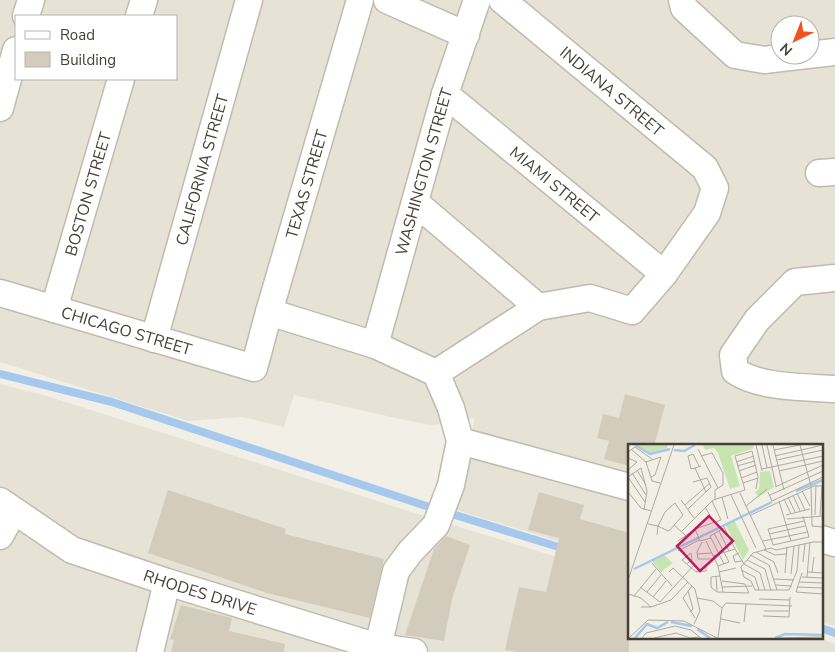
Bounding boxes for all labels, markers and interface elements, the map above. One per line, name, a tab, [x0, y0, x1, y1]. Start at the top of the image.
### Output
legend	[15, 15, 178, 80]
north arrow	[770, 15, 820, 65]
text: Road	[60, 25, 95, 45]
text: N	[776, 39, 797, 60]
street label: INDIANA STREET	[555, 42, 668, 142]
text: Building	[60, 50, 116, 70]
street label: WASHINGTON STREET	[390, 85, 458, 258]
street label: CALIFORNIA STREET	[171, 91, 234, 248]
street label: TEXAS STREET	[281, 127, 334, 242]
street label: BOSTON STREET	[60, 129, 117, 259]
street label: MIAMI STREET	[505, 142, 604, 228]
street label: CHICAGO STREET	[58, 302, 195, 361]
inset map	[628, 444, 822, 640]
street label: RHODES DRIVE	[140, 565, 259, 621]

